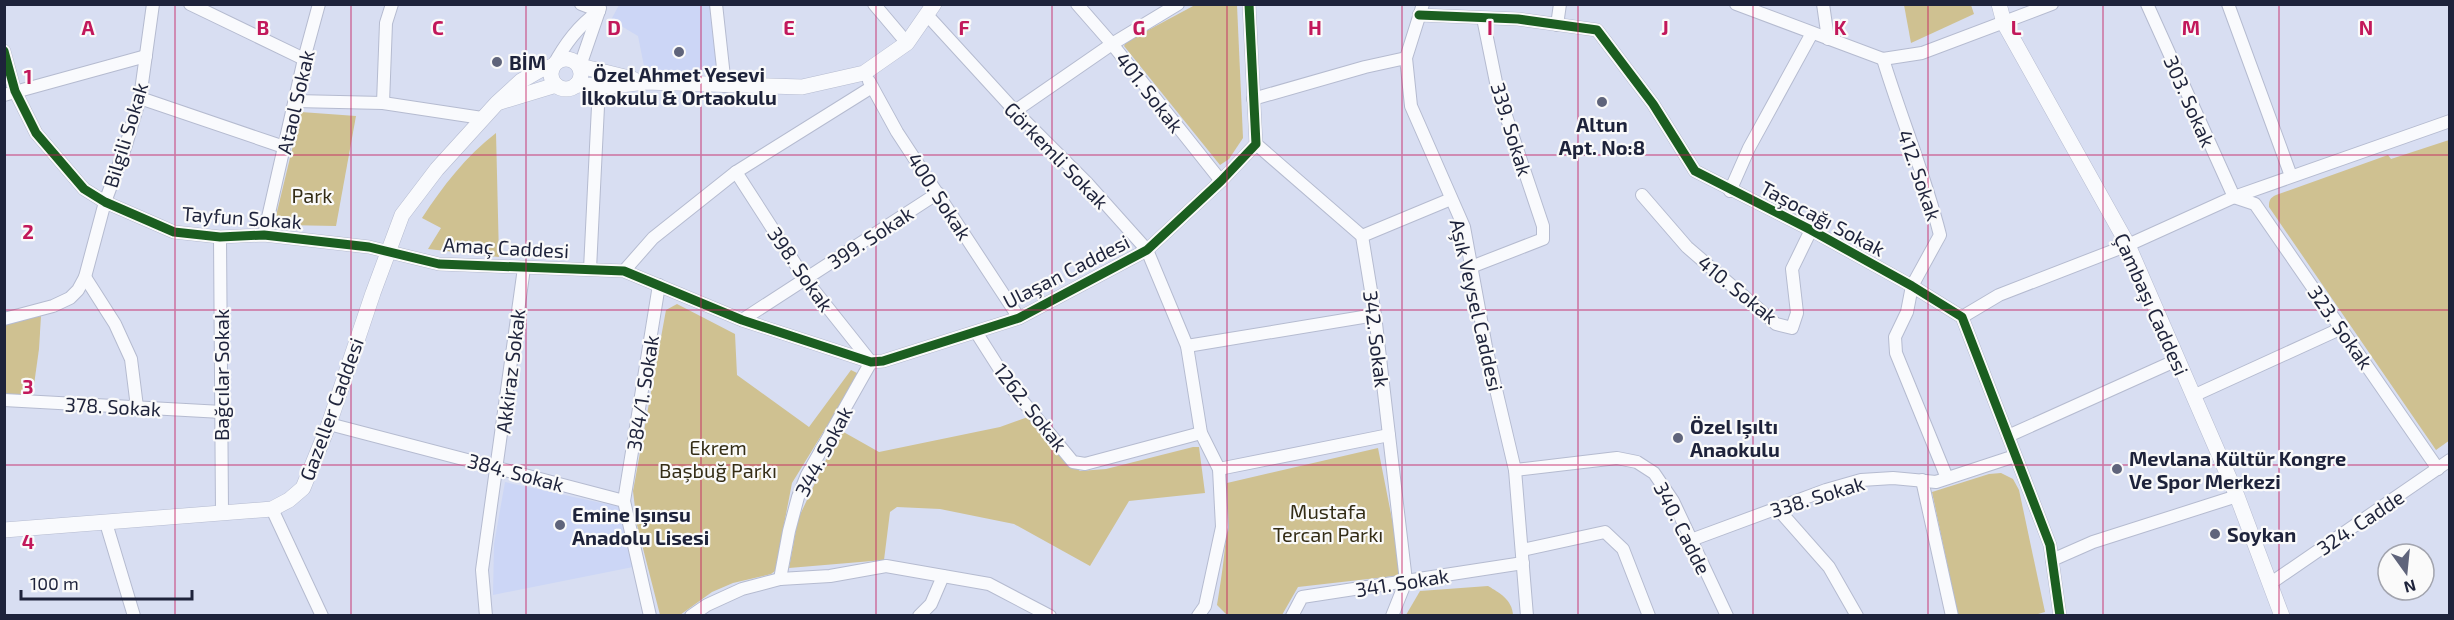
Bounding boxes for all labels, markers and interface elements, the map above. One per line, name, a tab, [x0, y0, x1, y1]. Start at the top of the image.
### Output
text: A	[81, 15, 95, 39]
text: B	[257, 15, 269, 39]
text: C	[432, 15, 444, 39]
text: D	[607, 15, 621, 39]
text: E	[783, 15, 795, 39]
text: F	[958, 15, 970, 39]
text: G	[1133, 15, 1145, 39]
text: H	[1308, 15, 1322, 39]
text: I	[1487, 15, 1493, 39]
text: J	[1661, 15, 1669, 39]
text: K	[1834, 15, 1847, 39]
text: L	[2011, 15, 2022, 39]
text: M	[2182, 15, 2200, 39]
text: N	[2359, 15, 2373, 39]
marker: Özel Ahmet Yesevi İlkokulu & Ortaokulu	[672, 45, 686, 59]
street label: 401. Sokak	[1111, 47, 1189, 137]
street label: Ataol Sokak	[271, 48, 319, 156]
place label: BİM	[509, 50, 546, 74]
street label: 303. Sokak	[2159, 52, 2221, 150]
marker: BİM	[490, 55, 504, 69]
place label: Özel Ahmet Yesevi İlkokulu & Ortaokulu	[581, 62, 777, 109]
text: 1	[24, 64, 32, 88]
street label: 339. Sokak	[1486, 79, 1538, 179]
street label: Bilgili Sokak	[98, 80, 152, 190]
marker: Altun Apt. No:8	[1595, 95, 1609, 109]
street label: Görkemli Sokak	[1000, 97, 1114, 213]
place label: Altun Apt. No:8	[1559, 112, 1645, 159]
street label: 412. Sokak	[1893, 126, 1947, 224]
street label: 400. Sokak	[903, 148, 977, 244]
street label: Taşocağı Sokak	[1756, 175, 1889, 262]
park label: Park	[292, 183, 332, 207]
street label: Tayfun Sokak	[181, 201, 303, 233]
street label: 399. Sokak	[823, 201, 917, 273]
street label: Aşık Veysel Caddesi	[1445, 216, 1509, 394]
text: 2	[22, 219, 34, 243]
street label: 398. Sokak	[763, 222, 839, 316]
street label: Ulaşan Caddesi	[999, 229, 1134, 314]
street label: Çambaşı Caddesi	[2109, 229, 2194, 379]
street label: Amaç Caddesi	[442, 232, 570, 263]
street label: 410. Sokak	[1693, 250, 1783, 328]
street label: 323. Sokak	[2304, 281, 2378, 373]
street label: 342. Sokak	[1359, 289, 1395, 389]
street label: Akkiraz Sokak	[490, 307, 530, 435]
street label: Bağcılar Sokak	[209, 309, 233, 441]
street label: 384/1. Sokak	[621, 333, 663, 453]
street label: Gazeller Caddesi	[294, 334, 368, 484]
street label: 1262. Sokak	[989, 358, 1073, 456]
text: 3	[22, 374, 34, 398]
street label: 378. Sokak	[64, 391, 162, 421]
street label: 344. Sokak	[789, 402, 857, 500]
place label: Özel Işıltı Anaokulu	[1690, 414, 1780, 461]
marker: Özel Işıltı Anaokulu	[1671, 431, 1685, 445]
park label: Ekrem Başbuğ Parkı	[659, 435, 777, 483]
place label: Mevlana Kültür Kongre Ve Spor Merkezi	[2129, 446, 2346, 493]
street label: 384. Sokak	[465, 448, 567, 496]
marker: Mevlana Kültür Kongre Ve Spor Merkezi	[2110, 462, 2124, 476]
street label: 338. Sokak	[1767, 470, 1867, 522]
street label: 340. Cadde	[1649, 478, 1717, 578]
street label: 324. Cadde	[2312, 484, 2408, 560]
park label: Mustafa Tercan Parkı	[1273, 499, 1383, 546]
place label: Emine Işınsu Anadolu Lisesi	[572, 502, 709, 549]
marker: Emine Işınsu Anadolu Lisesi	[553, 518, 567, 532]
place label: Soykan	[2227, 522, 2296, 547]
marker: Soykan	[2208, 527, 2222, 541]
text: 4	[22, 529, 35, 553]
north arrow	[2376, 542, 2436, 602]
scale bar	[21, 563, 192, 601]
street label: 341. Sokak	[1354, 563, 1450, 601]
text: 100 m	[30, 572, 79, 594]
text: N	[2402, 576, 2418, 598]

